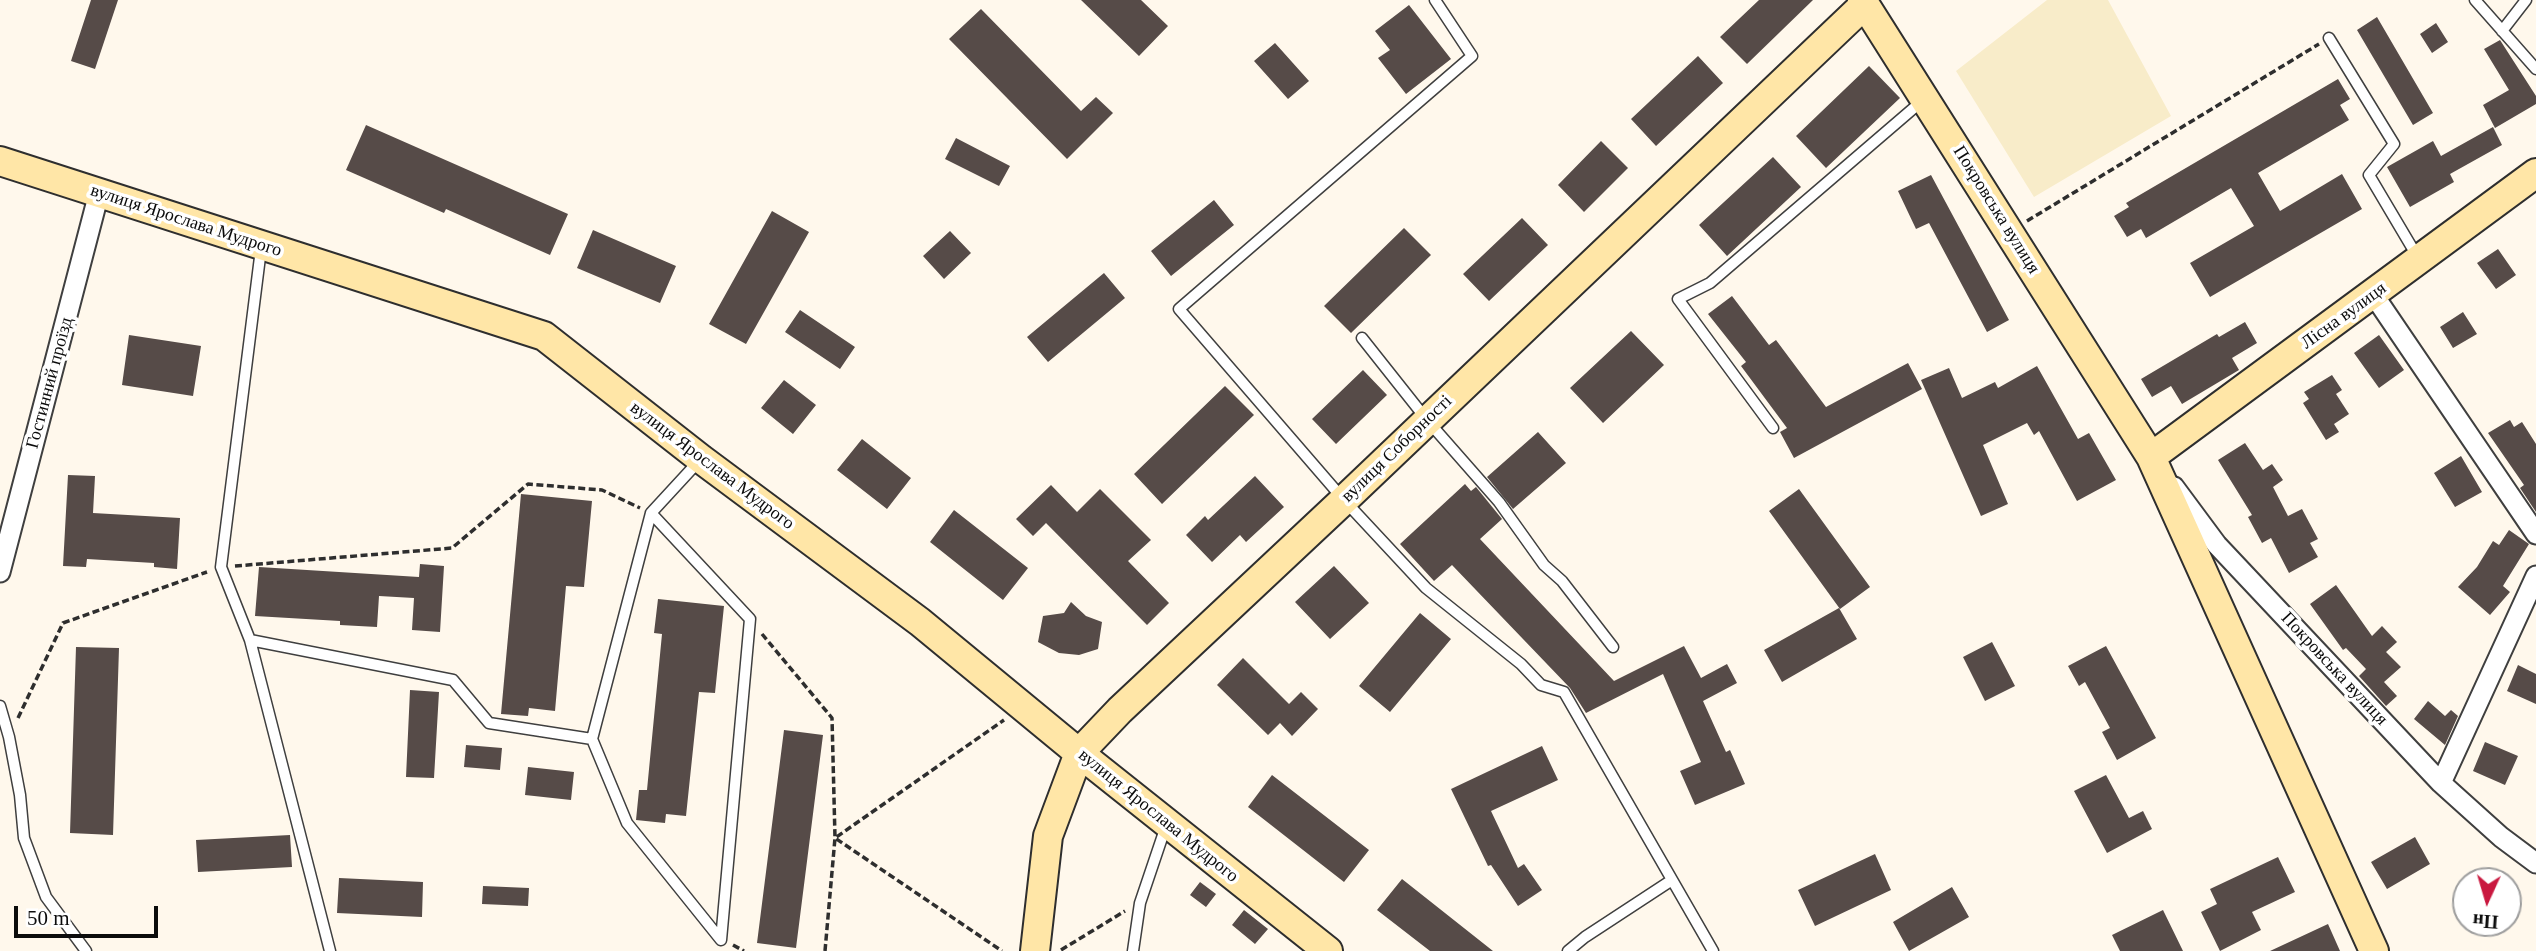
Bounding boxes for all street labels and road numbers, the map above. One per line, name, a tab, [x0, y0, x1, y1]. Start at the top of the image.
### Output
street label: Покровська вулиця	[1948, 142, 2044, 278]
street label: вулиця Ярослава Мудрого	[88, 180, 284, 262]
street label: Лісна вулиця	[2297, 278, 2391, 354]
street label: Гостинний проїзд	[22, 315, 78, 451]
street label: вулиця Соборності	[1337, 391, 1457, 507]
street label: вулиця Ярослава Мудрого	[626, 397, 798, 535]
street label: Покровська вулиця	[2276, 608, 2392, 730]
street label: вулиця Ярослава Мудрого	[1074, 745, 1242, 887]

